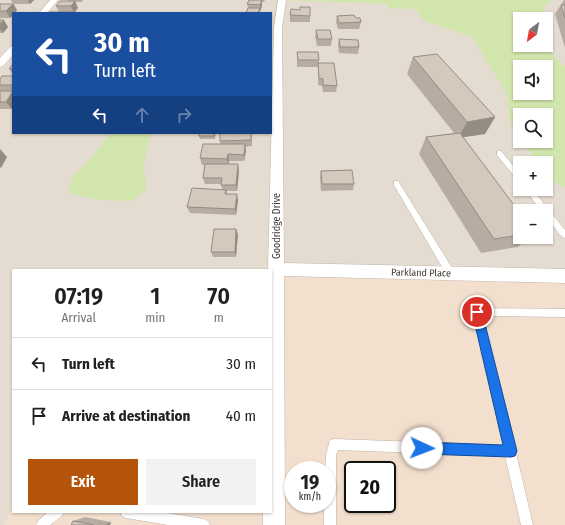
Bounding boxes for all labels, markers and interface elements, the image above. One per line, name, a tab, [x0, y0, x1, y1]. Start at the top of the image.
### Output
north arrow	[513, 12, 553, 52]
map controls	[513, 12, 553, 244]
text: 30 m	[94, 26, 150, 59]
icon: left	[28, 28, 80, 80]
text: Turn left	[94, 60, 156, 82]
button: sound	[513, 60, 553, 100]
icon: left	[89, 104, 111, 126]
icon: ahead	[131, 104, 153, 126]
icon: right	[173, 104, 195, 126]
button: search	[513, 108, 553, 148]
button: +	[513, 156, 553, 196]
street label: Goodridge Drive	[271, 193, 283, 259]
button: −	[513, 204, 553, 244]
street label: Parkland Place	[391, 266, 451, 280]
text: 07:19	[54, 282, 103, 310]
text: 1	[150, 282, 160, 310]
text: 70	[207, 282, 230, 310]
pin	[460, 295, 494, 329]
icon: arrive	[466, 301, 488, 323]
text: Arrival	[61, 310, 96, 325]
text: min	[145, 310, 165, 325]
text: m	[214, 310, 224, 325]
icon: left	[28, 353, 50, 375]
text: Turn left	[62, 355, 115, 373]
text: 30 m	[226, 355, 256, 373]
icon: arrive	[28, 405, 50, 427]
text: Arrive at destination	[62, 407, 190, 425]
text: 40 m	[226, 407, 256, 425]
position arrow	[401, 427, 443, 469]
button: Exit	[28, 459, 138, 505]
button: Share	[146, 459, 256, 505]
speed limit sign: 20	[344, 461, 396, 513]
text: 19	[301, 470, 319, 494]
text: km/h	[299, 491, 321, 503]

